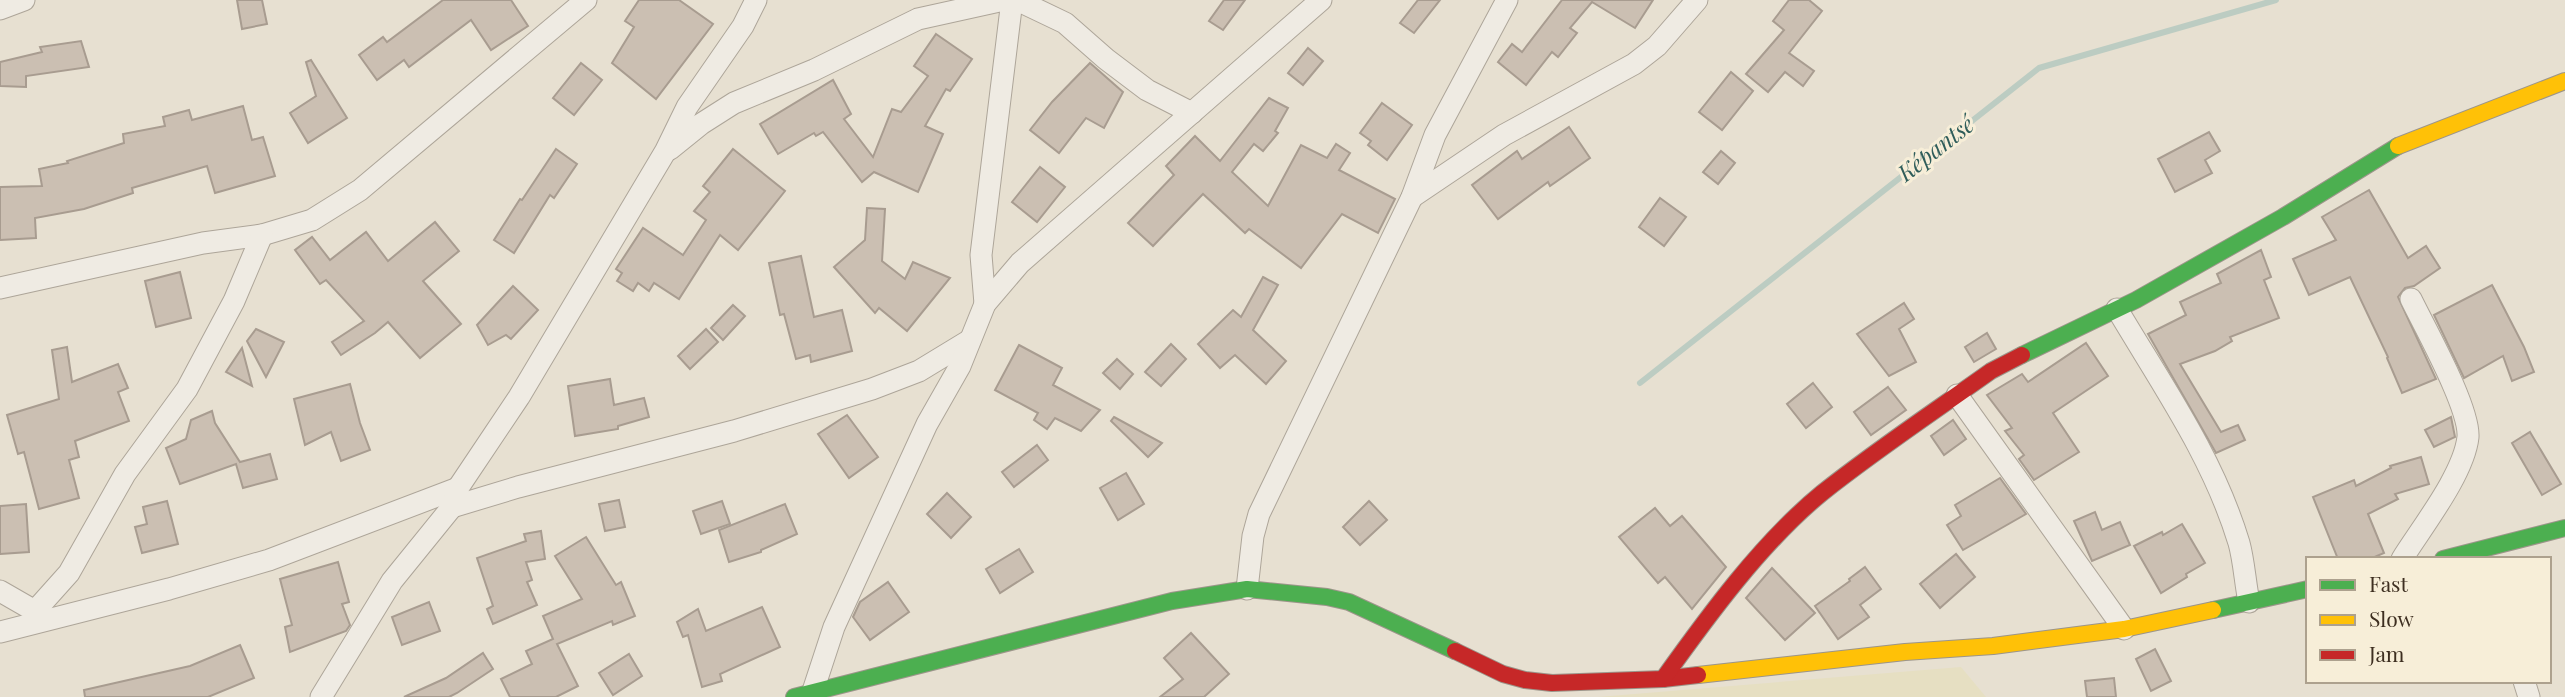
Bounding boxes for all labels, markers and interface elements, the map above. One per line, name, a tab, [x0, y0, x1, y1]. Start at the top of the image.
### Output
water label: Képantsé	[1890, 107, 1981, 188]
legend	[2306, 557, 2551, 683]
text: Fast	[2369, 569, 2408, 597]
text: Slow	[2369, 604, 2414, 632]
text: Jam	[2368, 639, 2405, 667]

